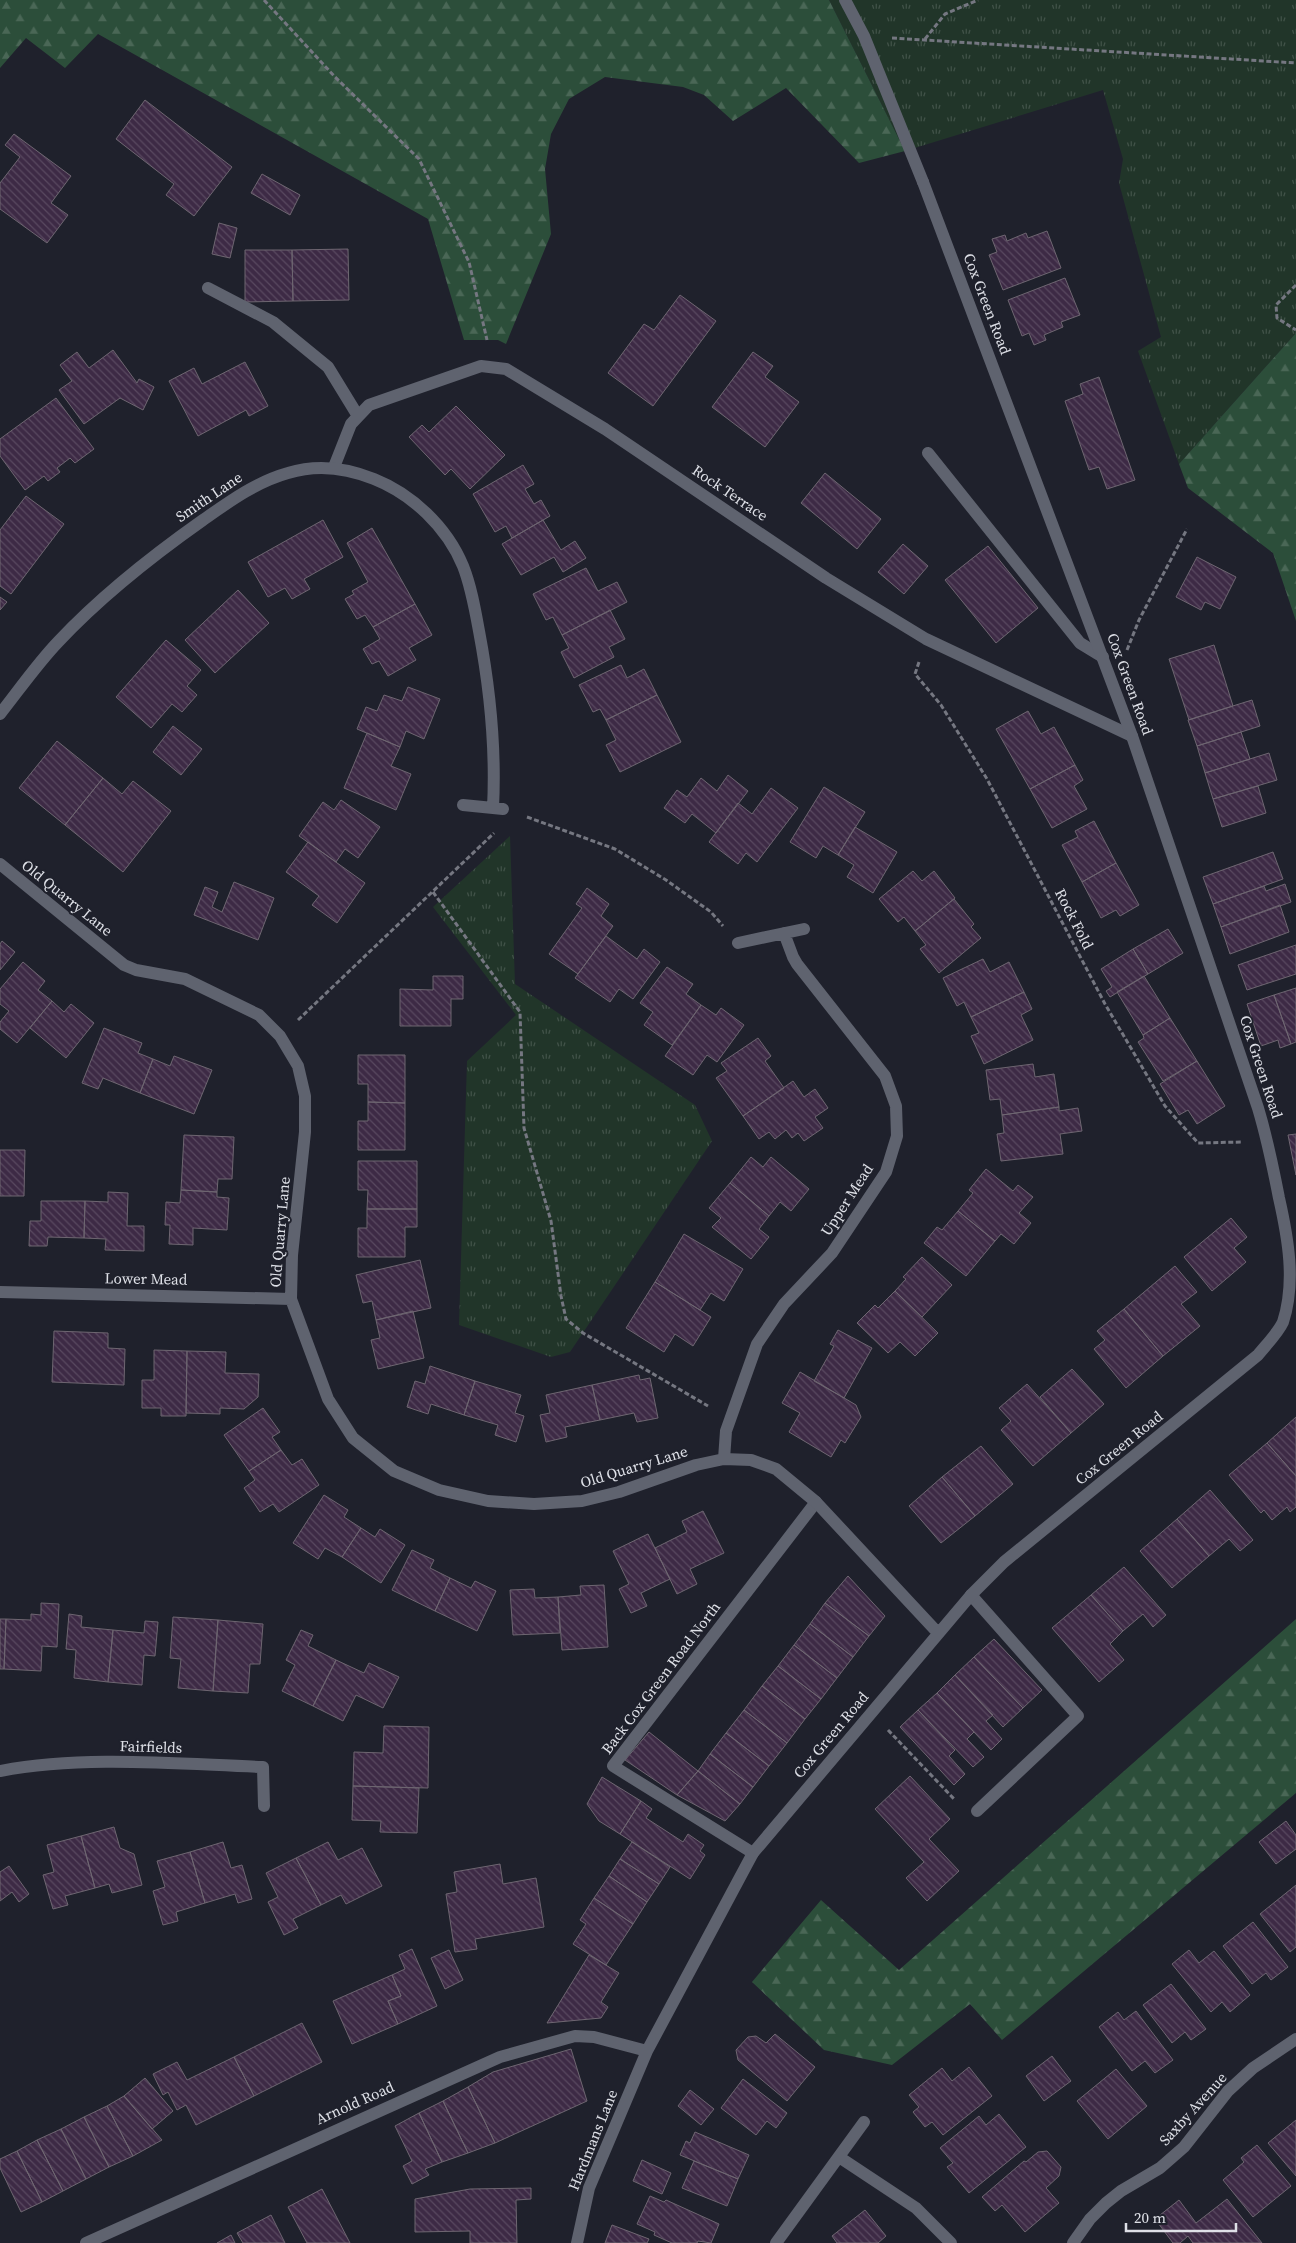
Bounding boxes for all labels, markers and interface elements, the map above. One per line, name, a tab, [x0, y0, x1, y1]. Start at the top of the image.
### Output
street label: Cox Green Road	[958, 250, 1017, 358]
street label: Rock Terrace	[688, 459, 773, 526]
street label: Smith Lane	[171, 466, 247, 527]
street label: Cox Green Road	[1102, 630, 1159, 738]
street label: Old Quarry Lane	[17, 854, 117, 941]
street label: Rock Fold	[1050, 885, 1099, 953]
street label: Cox Green Road	[1235, 1013, 1288, 1121]
street label: Upper Mead	[815, 1159, 878, 1240]
street label: Old Quarry Lane	[264, 1175, 295, 1288]
street label: Lower Mead	[104, 1267, 188, 1290]
street label: Cox Green Road	[1070, 1405, 1167, 1489]
street label: Old Quarry Lane	[578, 1440, 690, 1493]
street label: Back Cox Green Road North	[596, 1597, 725, 1758]
street label: Cox Green Road	[788, 1687, 873, 1782]
street label: Fairfields	[119, 1735, 183, 1758]
street label: Saxby Avenue	[1154, 2067, 1231, 2150]
street label: Arnold Road	[312, 2076, 398, 2129]
street label: Hardmans Lane	[563, 2086, 622, 2193]
scale bar	[1126, 2200, 1236, 2232]
text: 20 m	[1134, 2207, 1166, 2228]

